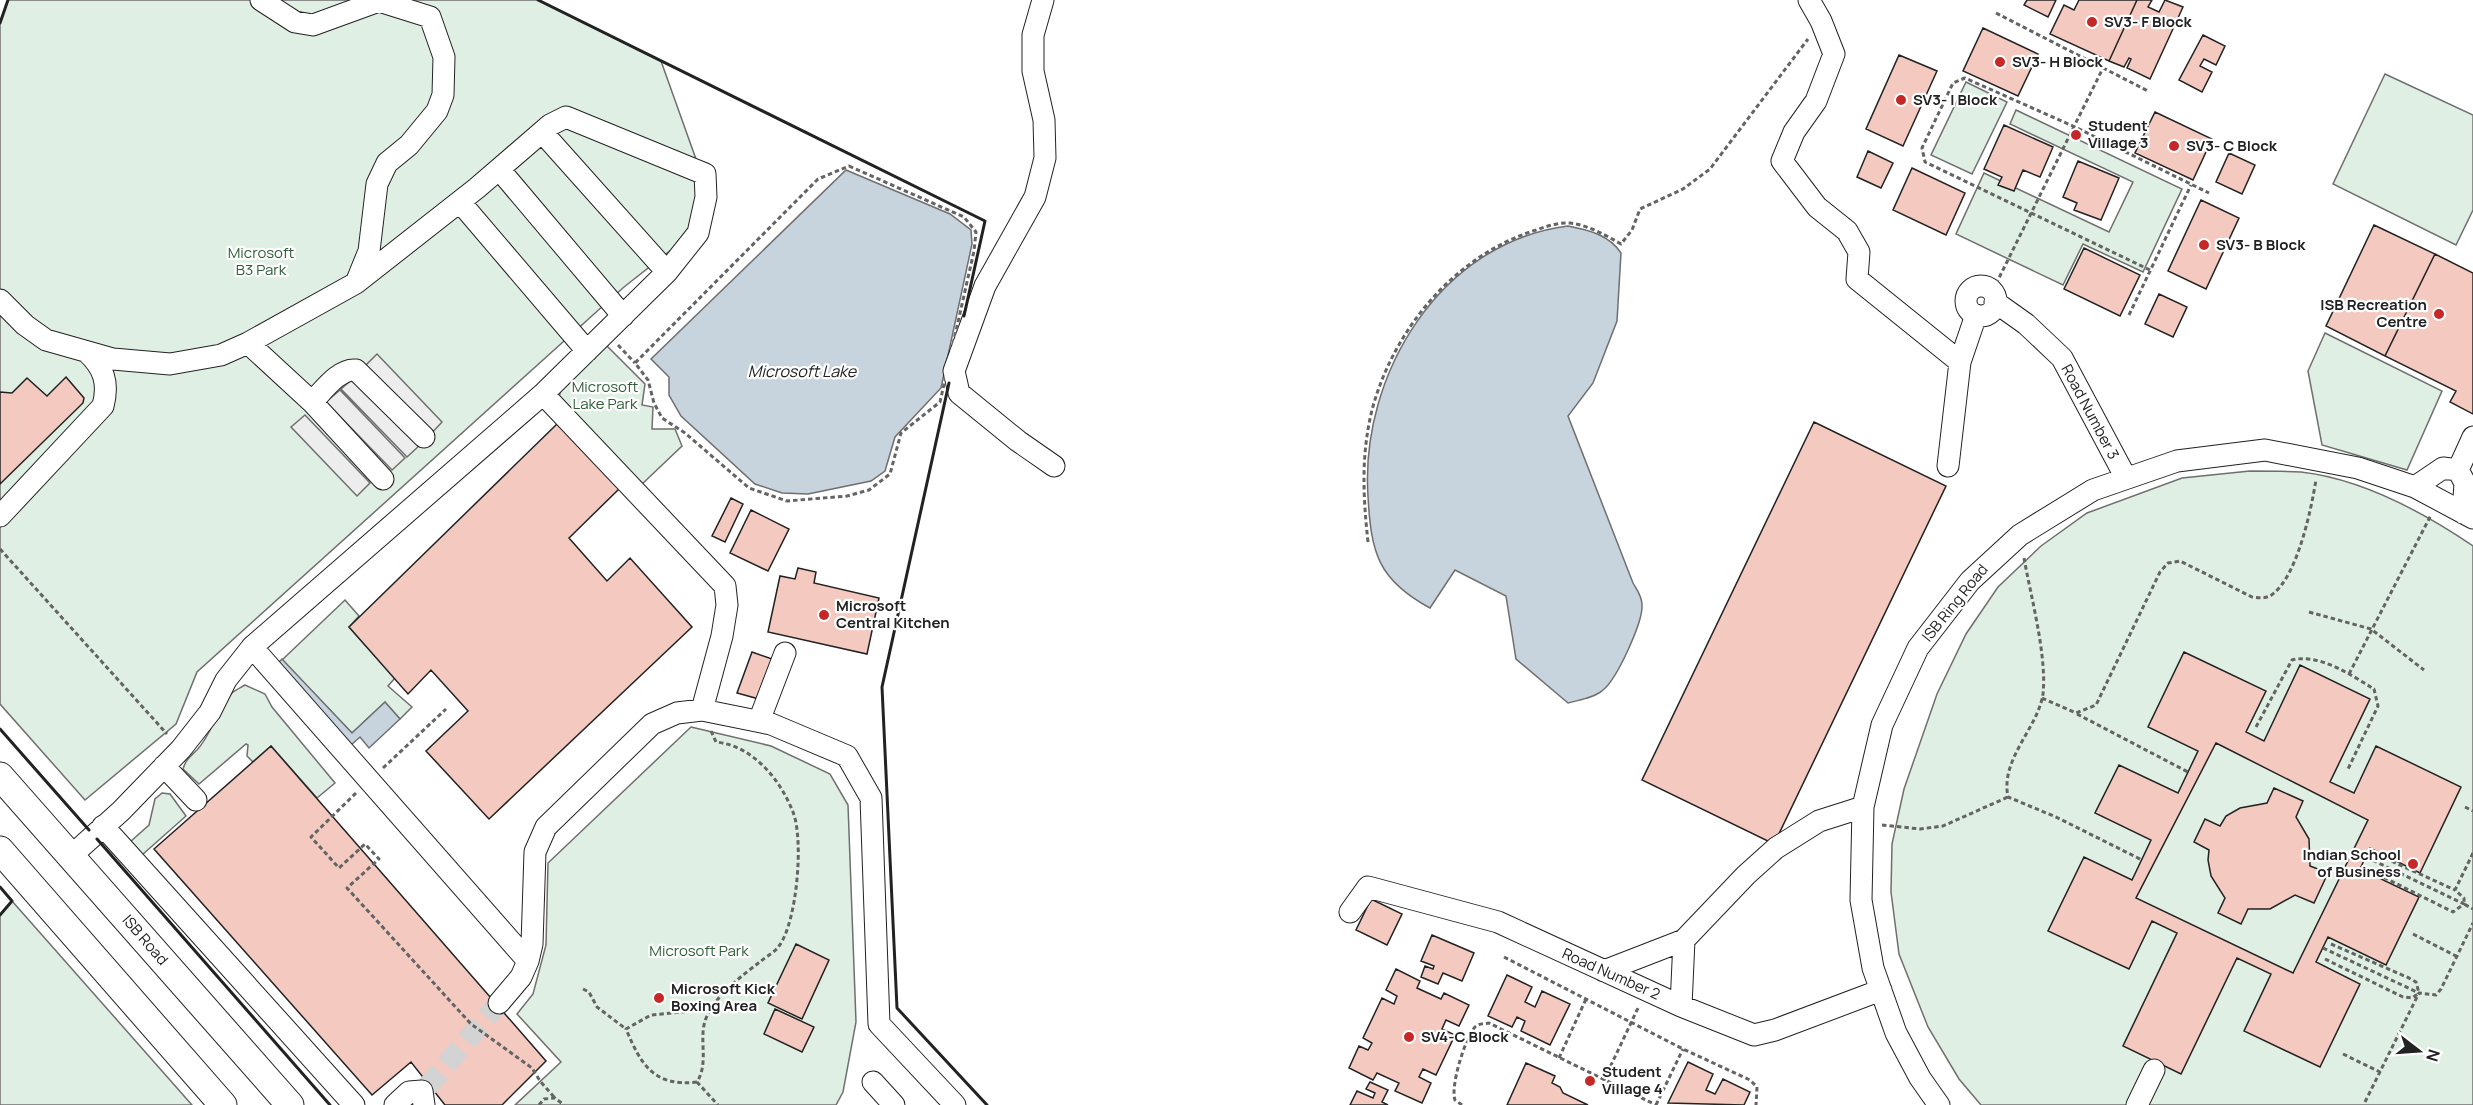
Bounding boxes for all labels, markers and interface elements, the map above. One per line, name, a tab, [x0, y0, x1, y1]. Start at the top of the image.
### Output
place label: SV3- F Block	[2104, 11, 2193, 32]
marker: SV3- F Block	[2085, 15, 2099, 29]
place label: SV3- H Block	[2012, 51, 2104, 72]
marker: SV3- H Block	[1993, 55, 2007, 69]
place label: SV3- I Block	[1913, 89, 1998, 110]
marker: SV3- I Block	[1894, 93, 1908, 107]
place label: Student Village 3	[2088, 115, 2149, 153]
marker: Student Village 3	[2069, 128, 2083, 142]
place label: SV3- C Block	[2186, 135, 2278, 156]
marker: SV3- C Block	[2167, 139, 2181, 153]
place label: SV3- B Block	[2216, 234, 2306, 255]
marker: SV3- B Block	[2197, 238, 2211, 252]
park label: Microsoft B3 Park	[228, 242, 294, 280]
place label: ISB Recreation Centre	[2320, 294, 2427, 332]
marker: ISB Recreation Centre	[2432, 307, 2446, 321]
water label: Microsoft Lake	[748, 360, 858, 382]
street label: Road Number 3	[2057, 361, 2124, 463]
park label: Microsoft Lake Park	[572, 376, 638, 414]
street label: ISB Ring Road	[1917, 559, 1992, 646]
place label: Microsoft Central Kitchen	[836, 595, 950, 633]
marker: Microsoft Central Kitchen	[817, 608, 831, 622]
place label: Indian School of Business	[2302, 844, 2401, 882]
marker: Indian School of Business	[2406, 857, 2420, 871]
street label: ISB Road	[118, 910, 173, 969]
park label: Microsoft Park	[649, 940, 749, 961]
street label: Road Number 2	[1559, 943, 1663, 1005]
place label: Microsoft Kick Boxing Area	[671, 978, 776, 1016]
marker: Microsoft Kick Boxing Area	[652, 991, 666, 1005]
north arrow	[2389, 1021, 2449, 1081]
place label: SV4-C Block	[1421, 1026, 1509, 1047]
marker: SV4-C Block	[1402, 1030, 1416, 1044]
text: N	[2421, 1047, 2446, 1064]
place label: Student Village 4	[1602, 1061, 1663, 1099]
marker: Student Village 4	[1583, 1074, 1597, 1088]

